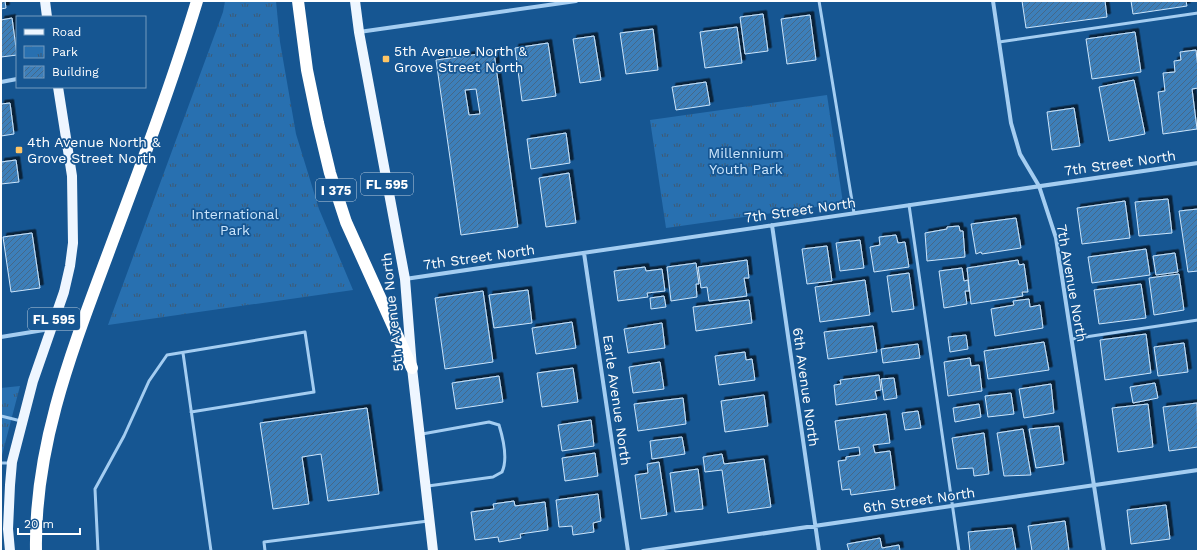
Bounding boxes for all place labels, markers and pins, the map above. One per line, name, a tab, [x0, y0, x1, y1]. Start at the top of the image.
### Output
place label: 5th Avenue North & Grove Street North	[394, 43, 527, 75]
marker: 5th Avenue North & Grove Street North	[381, 54, 391, 64]
place label: 4th Avenue North & Grove Street North	[27, 134, 161, 166]
marker: 4th Avenue North & Grove Street North	[14, 145, 24, 155]

